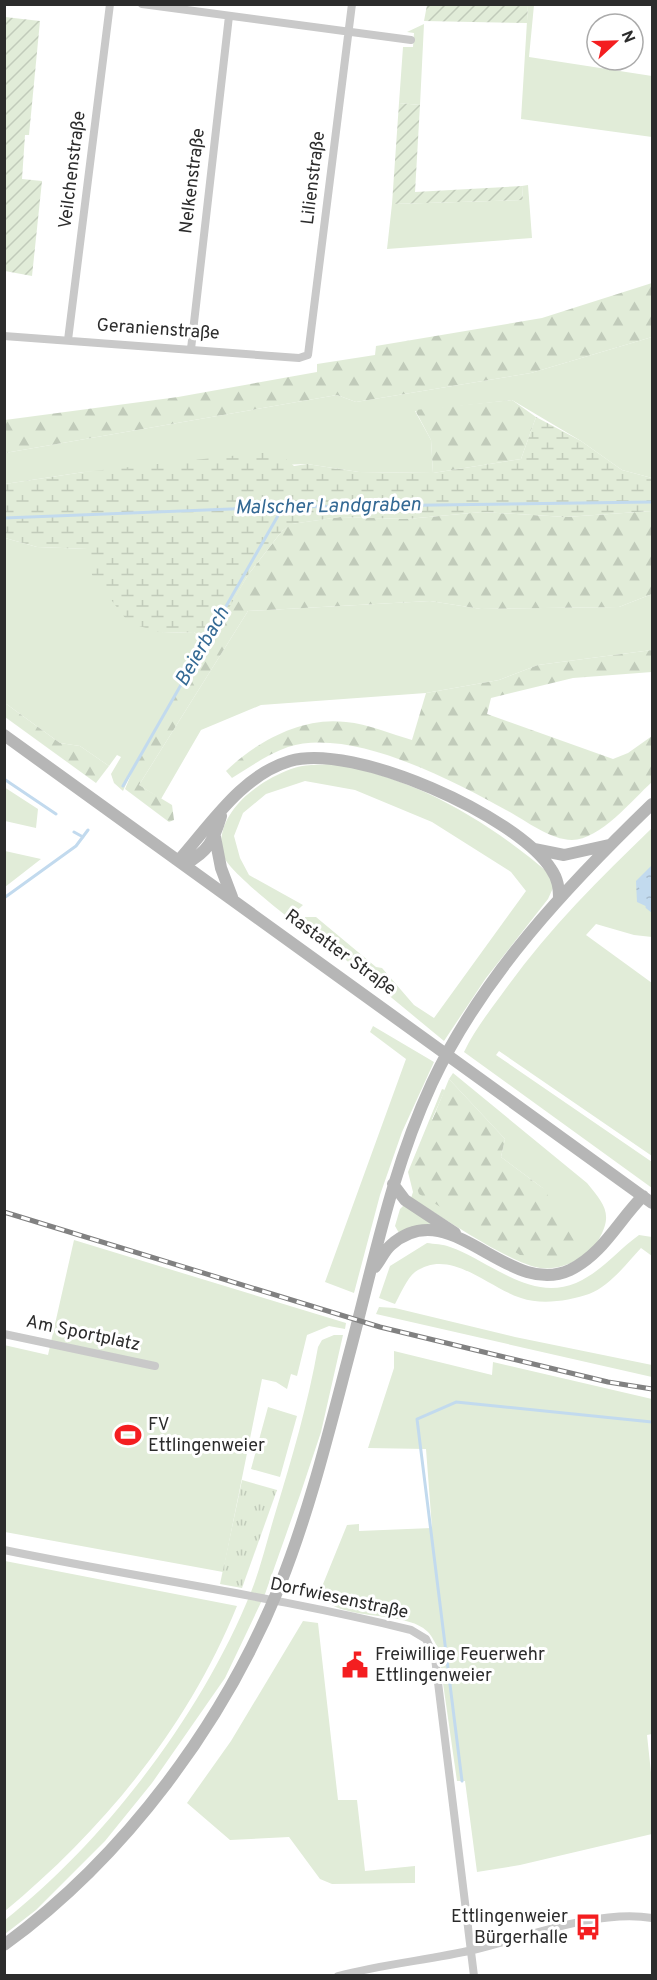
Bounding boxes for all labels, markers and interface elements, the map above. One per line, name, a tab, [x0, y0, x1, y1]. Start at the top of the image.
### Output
north arrow	[585, 12, 645, 72]
text: N	[616, 28, 638, 46]
street label: Veilchenstraße	[54, 110, 92, 230]
street label: Nelkenstraße	[175, 127, 211, 235]
street label: Lilienstraße	[297, 130, 331, 226]
street label: Geranienstraße	[96, 314, 220, 346]
water label: Malscher Landgraben	[235, 492, 421, 522]
water label: Beierbach	[170, 602, 236, 691]
street label: Rastatter Straße	[280, 905, 400, 1001]
street label: Am Sportplatz	[24, 1311, 142, 1357]
place label: FV Ettlingenweier	[148, 1414, 265, 1458]
sports icon: FV Ettlingenweier	[113, 1420, 143, 1450]
street label: Dorfwiesenstraße	[268, 1573, 410, 1625]
place label: Freiwillige Feuerwehr Ettlingenweier	[375, 1644, 545, 1688]
public building icon: Freiwillige Feuerwehr Ettlingenweier	[340, 1650, 370, 1680]
place label: Ettlingenweier Bürgerhalle	[451, 1906, 568, 1950]
bus stop icon: Ettlingenweier Bürgerhalle	[573, 1912, 603, 1942]

